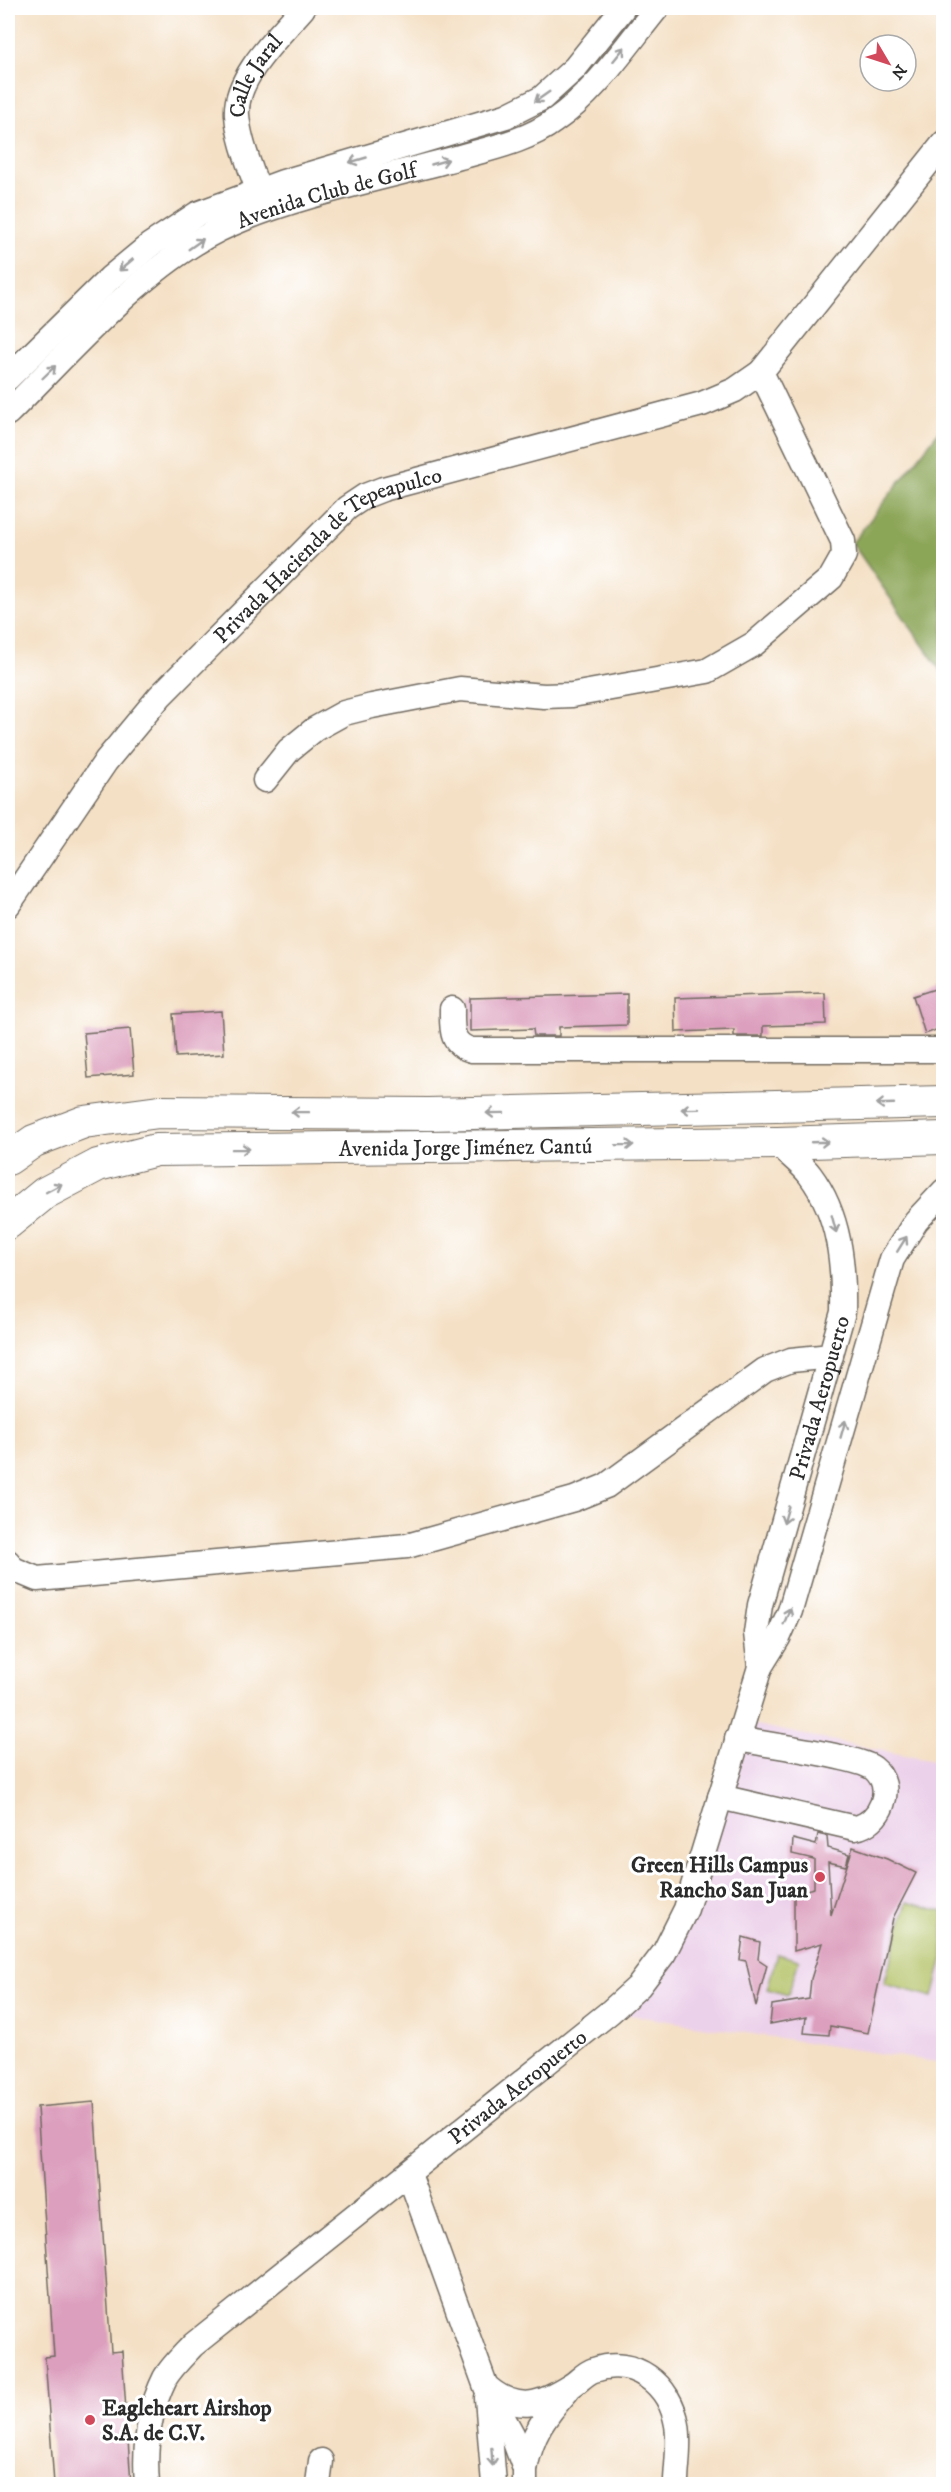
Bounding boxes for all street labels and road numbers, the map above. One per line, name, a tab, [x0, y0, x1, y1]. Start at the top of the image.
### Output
street label: Calle Jaral	[225, 28, 289, 118]
street label: Avenida Club de Golf	[233, 156, 423, 235]
street label: Privada Hacienda de Tepeapulco	[208, 462, 445, 650]
street label: Avenida Jorge Jiménez Cantú	[339, 1133, 593, 1163]
street label: Privada Aeropuerto	[784, 1313, 856, 1483]
street label: Privada Aeropuerto	[443, 2024, 593, 2151]

